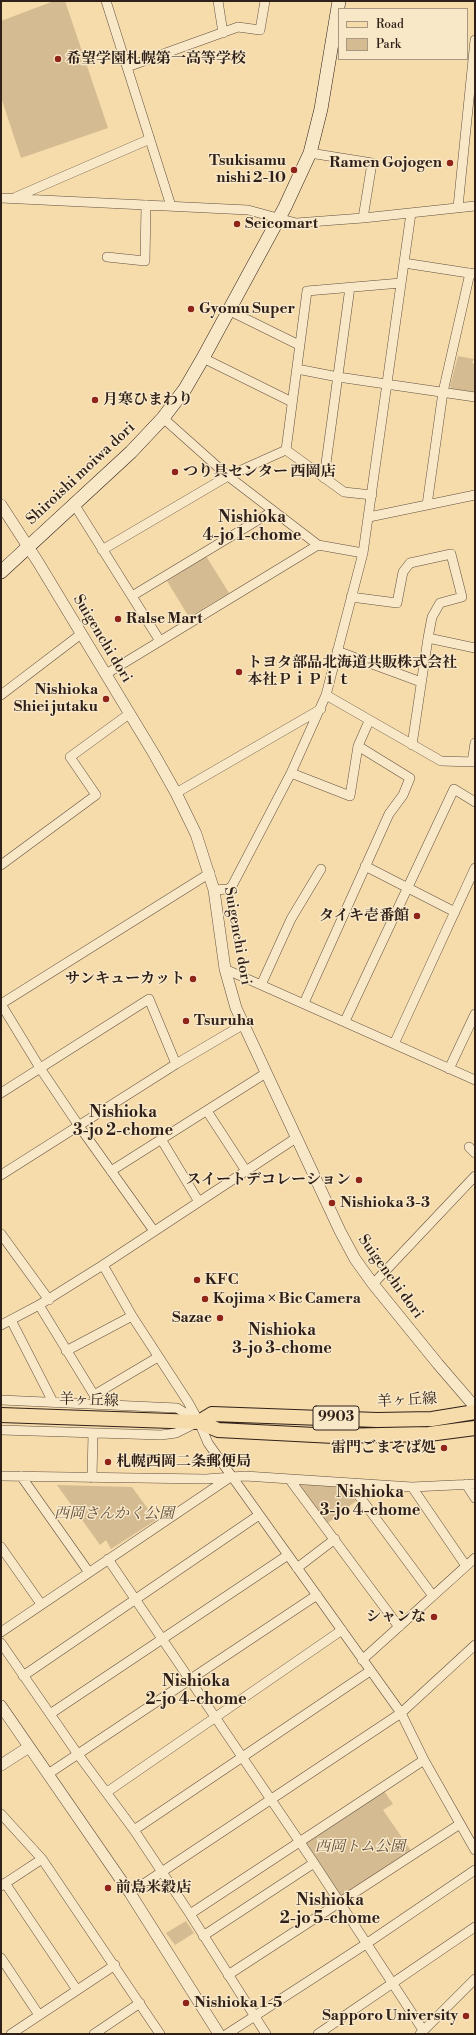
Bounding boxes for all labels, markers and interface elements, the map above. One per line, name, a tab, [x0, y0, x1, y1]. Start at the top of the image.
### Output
legend	[338, 8, 468, 60]
text: Road	[376, 17, 404, 32]
text: Park	[376, 37, 401, 52]
place label: 希望学園札幌第一高等学校	[66, 50, 246, 68]
marker: 希望学園札幌第一高等学校	[53, 54, 63, 64]
place label: Tsukisamu nishi 2-10	[209, 152, 286, 187]
place label: Ramen Gojogen	[329, 154, 442, 172]
marker: Ramen Gojogen	[445, 158, 455, 168]
marker: Tsukisamu nishi 2-10	[289, 165, 299, 175]
place label: Seicomart	[245, 215, 318, 233]
marker: Seicomart	[232, 219, 242, 229]
place label: Gyomu Super	[199, 300, 295, 318]
marker: Gyomu Super	[186, 304, 196, 314]
place label: 月寒ひまわり	[103, 391, 193, 409]
marker: 月寒ひまわり	[90, 395, 100, 405]
street label: Shiroishi moiwa dori	[23, 419, 139, 529]
place label: つり具センター 西岡店	[183, 463, 335, 481]
marker: つり具センター 西岡店	[170, 467, 180, 477]
district label: Nishioka 4-jo 1-chome	[203, 508, 301, 546]
street label: Suigenchi dori	[69, 592, 135, 686]
place label: Ralse Mart	[126, 610, 203, 628]
marker: Ralse Mart	[113, 614, 123, 624]
place label: トヨタ部品北海道共販株式会社 本社ＰｉＰｉｔ	[247, 654, 457, 689]
marker: トヨタ部品北海道共販株式会社 本社ＰｉＰｉｔ	[234, 667, 244, 677]
place label: Nishioka Shiei jutaku	[14, 681, 98, 716]
marker: Nishioka Shiei jutaku	[101, 694, 111, 704]
street label: Suigenchi dori	[220, 886, 254, 986]
place label: タイキ壱番館	[319, 907, 409, 925]
marker: タイキ壱番館	[412, 911, 422, 921]
place label: サンキューカット	[65, 970, 185, 988]
marker: サンキューカット	[188, 974, 198, 984]
place label: Tsuruha	[194, 1012, 254, 1030]
marker: Tsuruha	[181, 1016, 191, 1026]
district label: Nishioka 3-jo 2-chome	[73, 1103, 173, 1141]
place label: スイートデコレーション	[186, 1171, 351, 1189]
marker: スイートデコレーション	[354, 1175, 364, 1185]
place label: Nishioka 3-3	[340, 1194, 430, 1212]
marker: Nishioka 3-3	[327, 1198, 337, 1208]
street label: Suigenchi dori	[354, 1232, 426, 1322]
place label: KFC	[205, 1271, 238, 1289]
marker: KFC	[192, 1275, 202, 1285]
place label: Kojima × Bic Camera	[213, 1290, 361, 1308]
marker: Kojima × Bic Camera	[200, 1294, 210, 1304]
place label: Sazae	[172, 1309, 212, 1327]
marker: Sazae	[215, 1313, 225, 1323]
district label: Nishioka 3-jo 3-chome	[232, 1321, 332, 1359]
street label: 羊ヶ丘線	[377, 1390, 437, 1412]
street label: 羊ヶ丘線	[59, 1391, 119, 1411]
road number: 9903	[313, 1406, 359, 1430]
place label: 雷門ごまそば処	[331, 1439, 436, 1457]
marker: 雷門ごまそば処	[439, 1443, 449, 1453]
place label: 札幌西岡二条郵便局	[116, 1453, 251, 1471]
marker: 札幌西岡二条郵便局	[103, 1457, 113, 1467]
district label: Nishioka 3-jo 4-chome	[320, 1483, 420, 1521]
park label: 西岡さんかく公園	[54, 1505, 174, 1523]
place label: シャンな	[366, 1608, 426, 1626]
marker: シャンな	[429, 1612, 439, 1622]
district label: Nishioka 2-jo 4-chome	[145, 1672, 247, 1710]
park label: 西岡トム公園	[315, 1838, 405, 1856]
place label: 前島米穀店	[116, 1879, 191, 1897]
marker: 前島米穀店	[103, 1883, 113, 1893]
district label: Nishioka 2-jo 5-chome	[280, 1891, 380, 1929]
place label: Nishioka 1-5	[194, 1994, 282, 2012]
marker: Nishioka 1-5	[181, 1998, 191, 2008]
place label: Sapporo University	[322, 2007, 458, 2025]
marker: Sapporo University	[461, 2011, 471, 2021]

